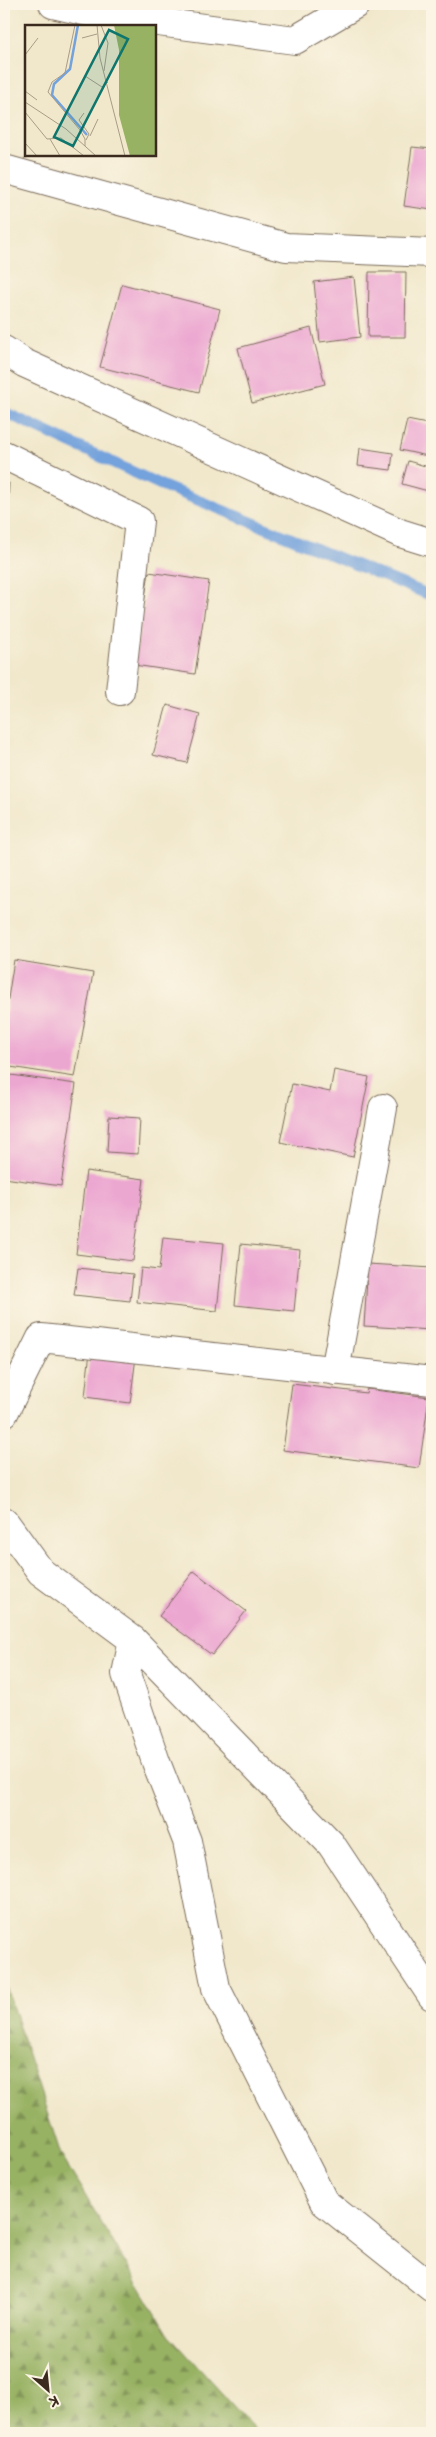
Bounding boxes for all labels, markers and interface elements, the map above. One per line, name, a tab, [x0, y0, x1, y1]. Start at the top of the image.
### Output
inset map	[25, 25, 156, 156]
north arrow	[22, 2364, 72, 2414]
text: K	[46, 2391, 63, 2413]

